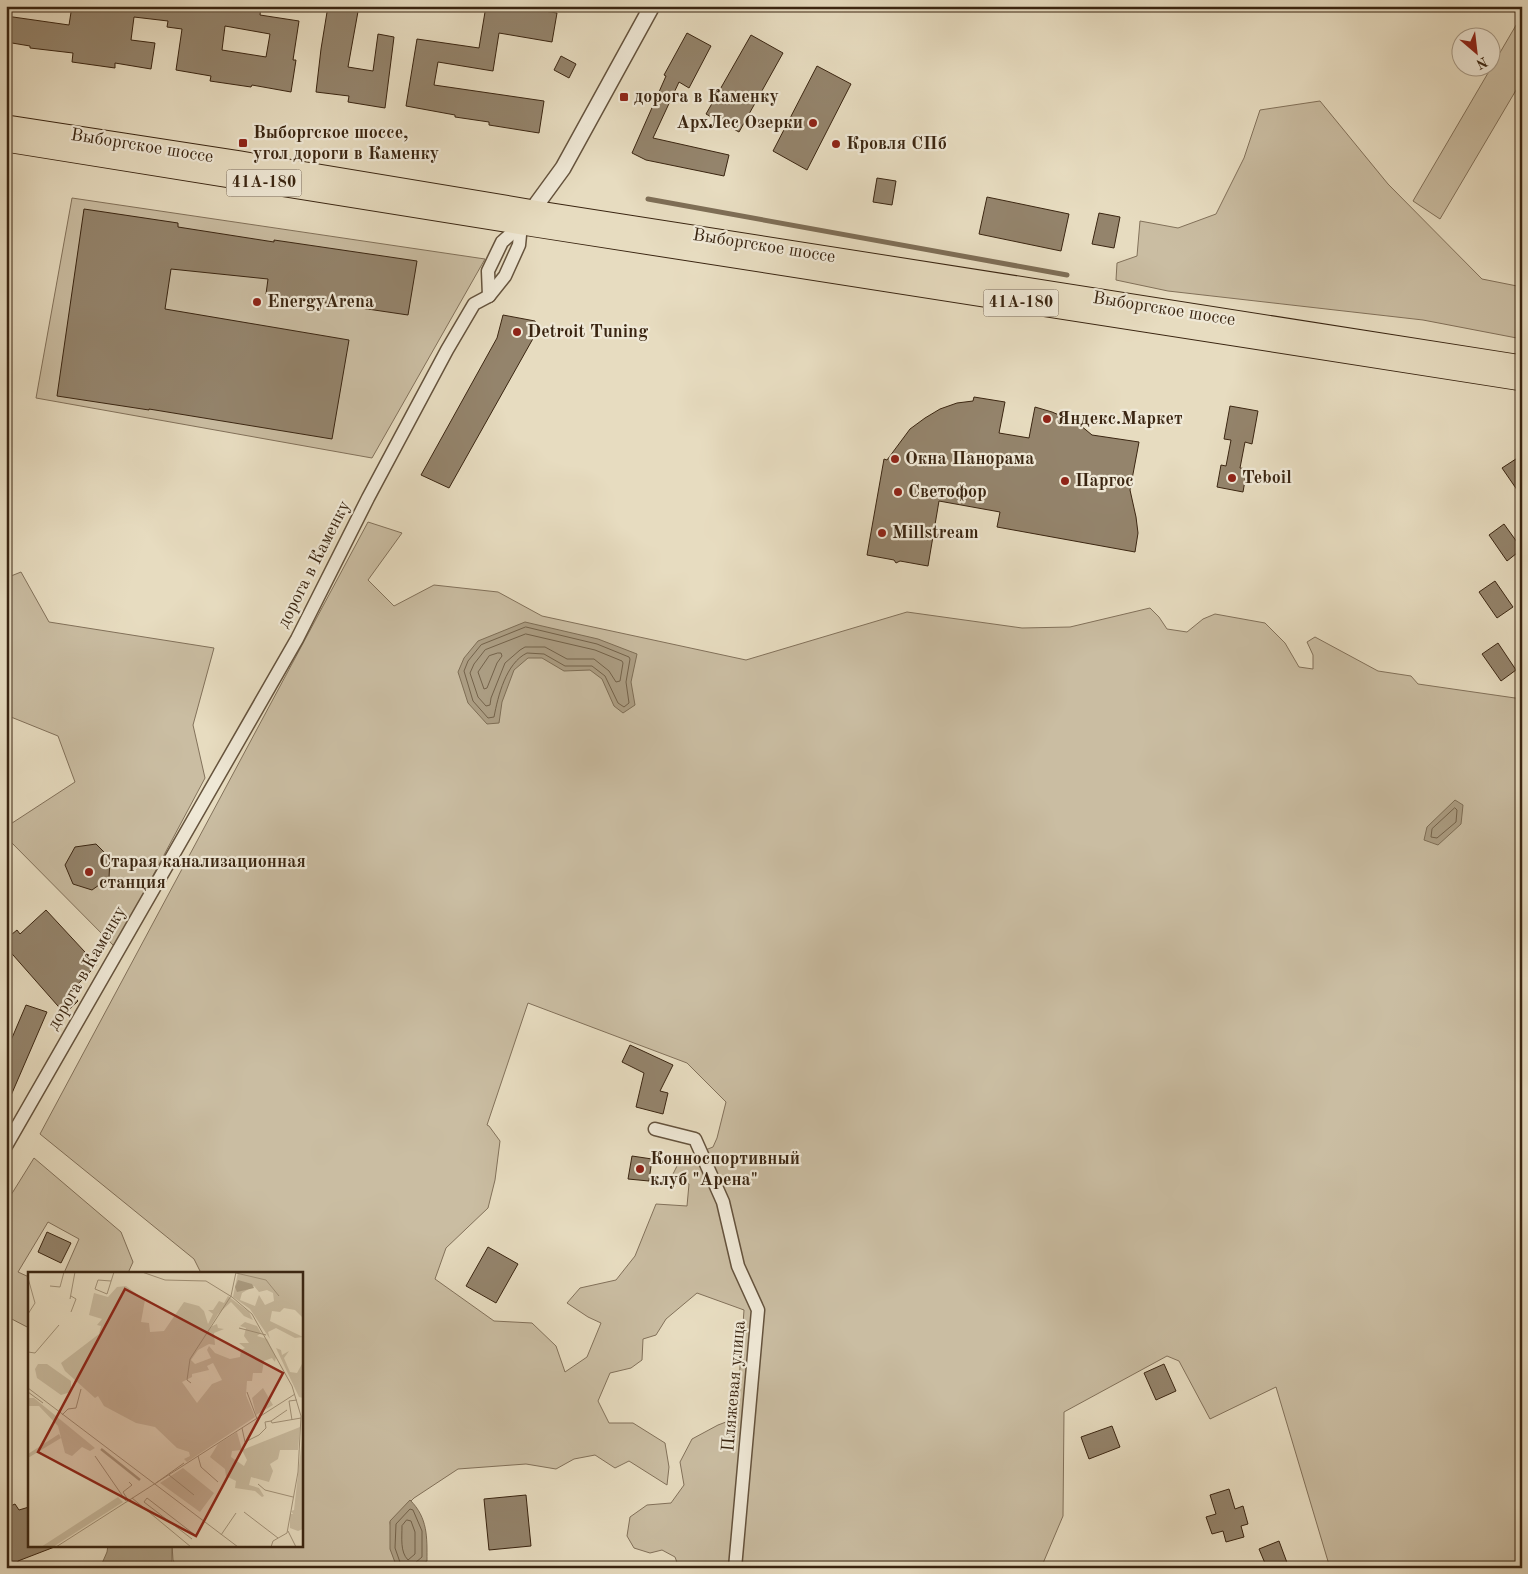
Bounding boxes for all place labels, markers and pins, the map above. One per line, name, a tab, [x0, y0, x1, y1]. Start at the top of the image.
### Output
place label: дорога в Каменку	[634, 88, 779, 106]
marker: дорога в Каменку	[618, 91, 630, 103]
place label: АрхЛес Озерки	[676, 114, 803, 132]
marker: АрхЛес Озерки	[807, 117, 819, 129]
place label: Выборгское шоссе, угол дороги в Каменку	[253, 124, 439, 163]
place label: Кровля СПб	[846, 135, 947, 153]
marker: Выборгское шоссе, угол дороги в Каменку	[237, 137, 249, 149]
marker: Кровля СПб	[830, 138, 842, 150]
place label: EnergyArena	[267, 293, 374, 311]
marker: EnergyArena	[251, 296, 263, 308]
place label: Detroit Tuning	[527, 323, 648, 341]
marker: Detroit Tuning	[511, 326, 523, 338]
place label: Яндекс.Маркет	[1057, 410, 1183, 428]
marker: Яндекс.Маркет	[1041, 413, 1053, 425]
place label: Окна Панорама	[905, 450, 1034, 468]
marker: Окна Панорама	[889, 453, 901, 465]
place label: Teboil	[1242, 469, 1292, 487]
place label: Паргос	[1075, 472, 1134, 490]
marker: Teboil	[1226, 472, 1238, 484]
marker: Паргос	[1059, 475, 1071, 487]
place label: Светофор	[908, 483, 987, 502]
marker: Светофор	[892, 486, 904, 498]
place label: Millstream	[892, 524, 979, 542]
marker: Millstream	[876, 527, 888, 539]
place label: Старая канализационная станция	[99, 853, 306, 892]
marker: Старая канализационная станция	[83, 866, 95, 878]
place label: Конноспортивный клуб "Арена"	[650, 1150, 800, 1189]
marker: Конноспортивный клуб "Арена"	[634, 1163, 646, 1175]

